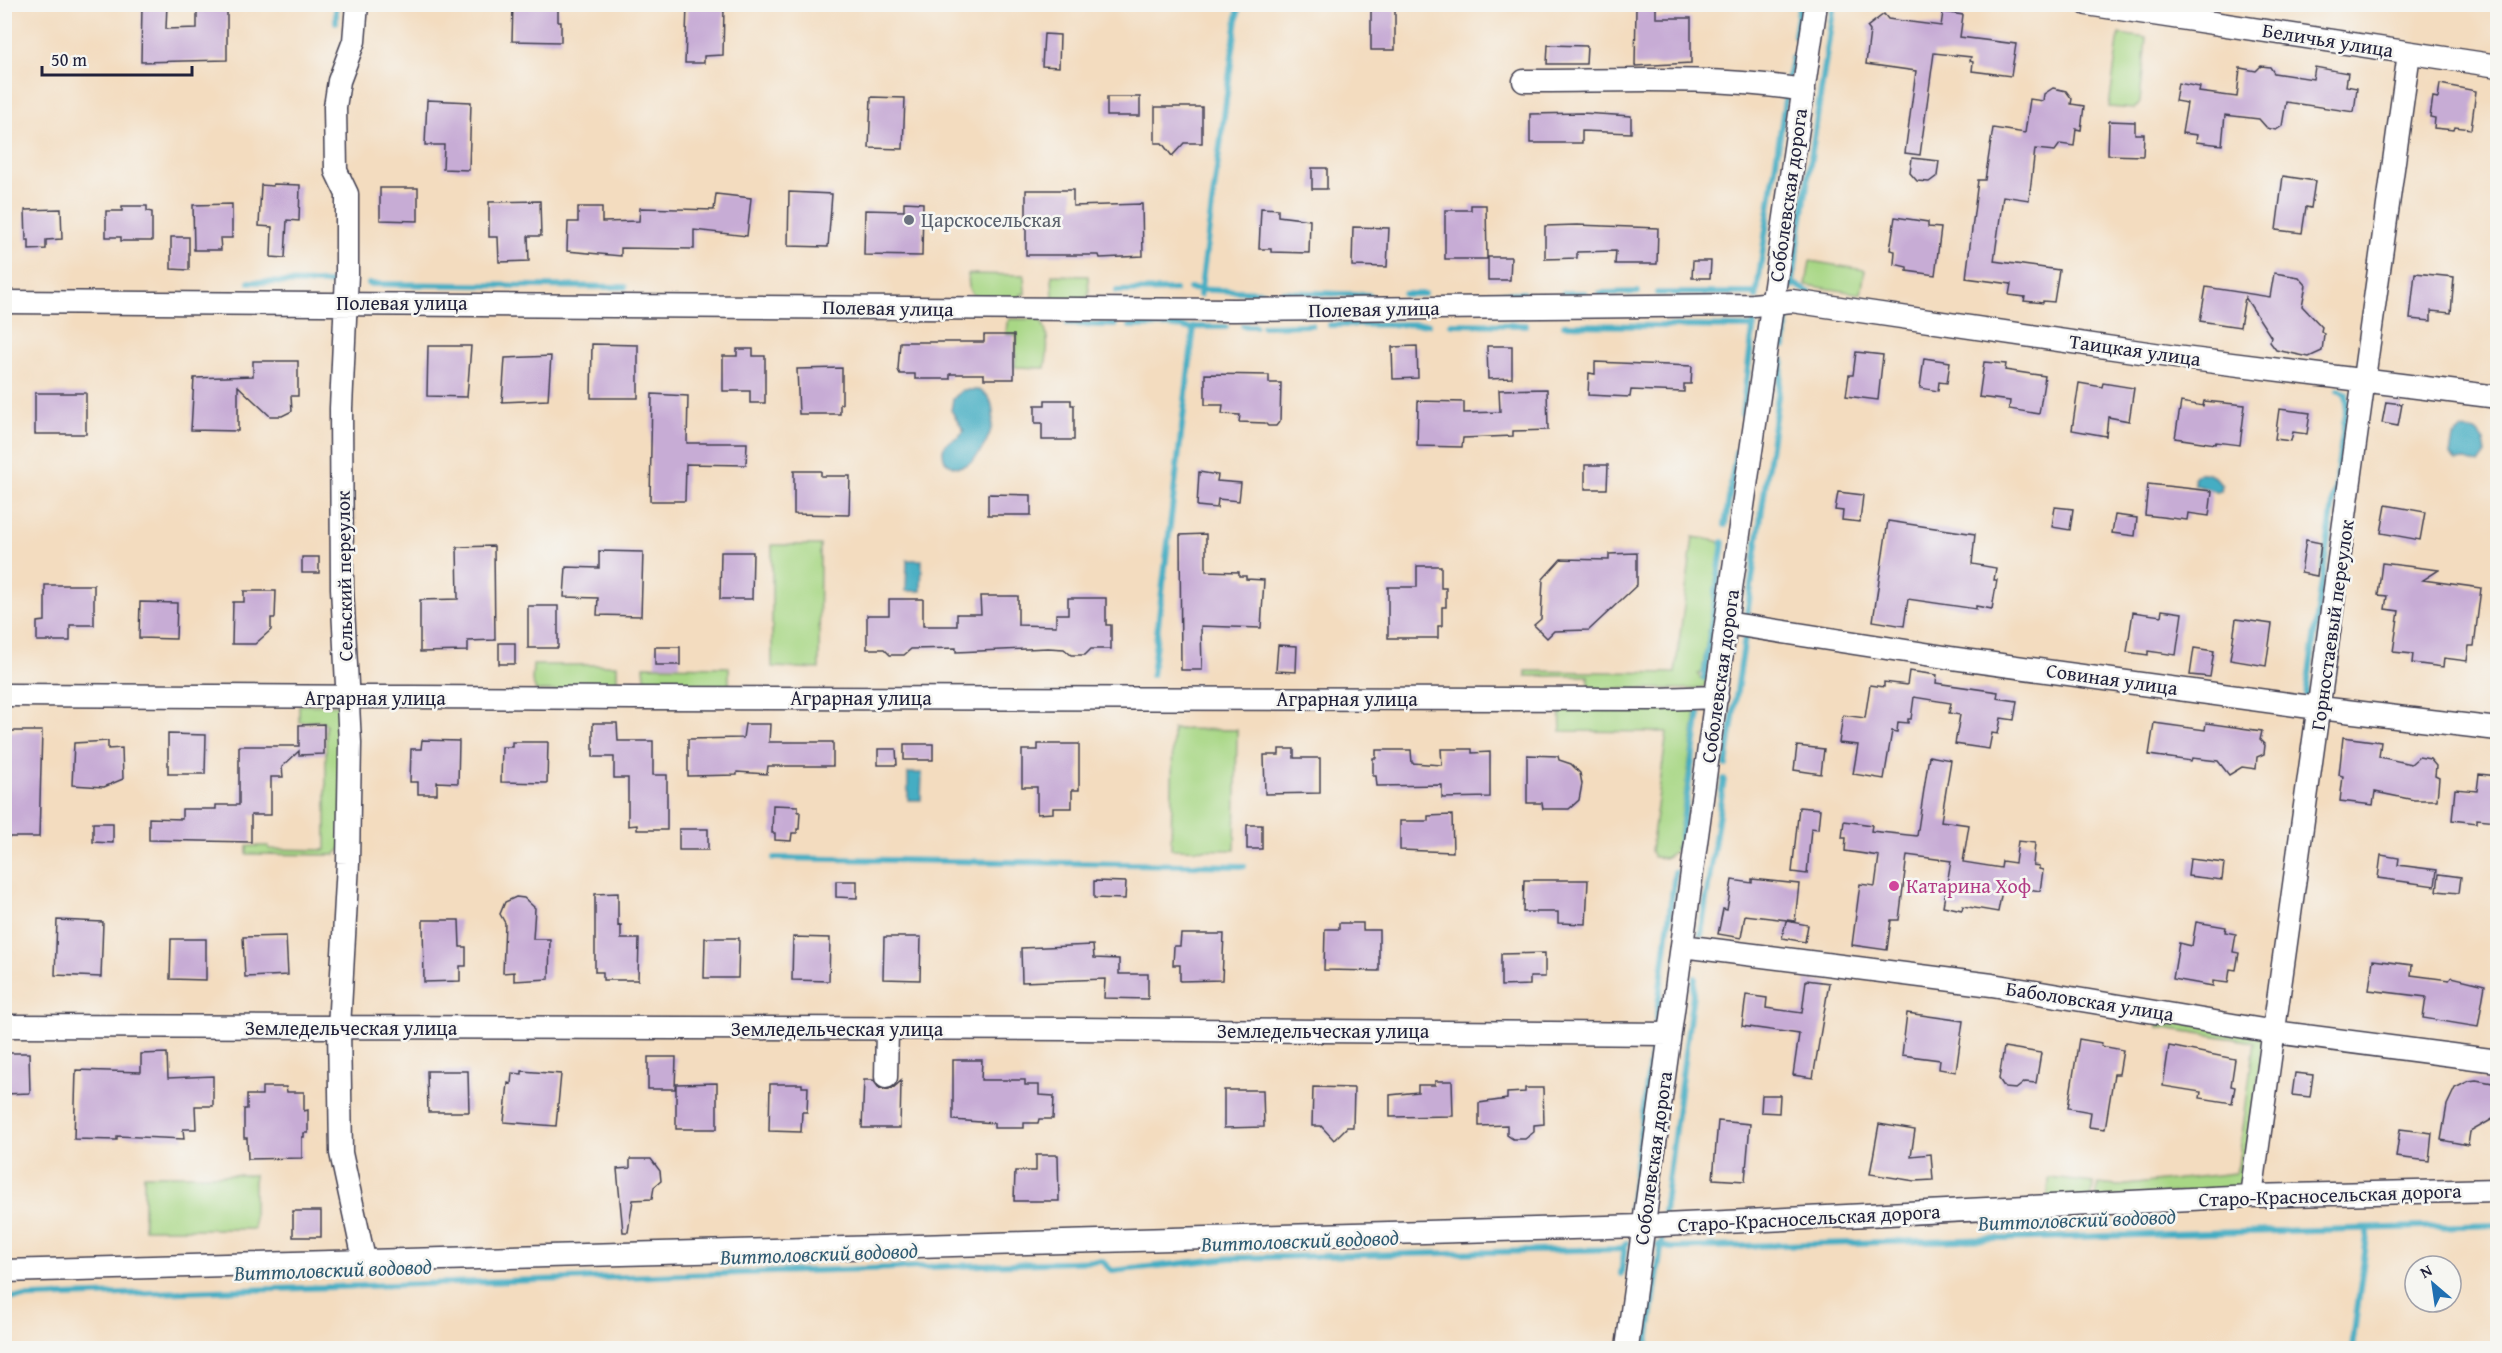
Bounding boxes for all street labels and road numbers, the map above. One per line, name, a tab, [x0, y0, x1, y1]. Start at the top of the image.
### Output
street label: Беличья улица	[2260, 15, 2396, 64]
street label: Соболевская дорога	[1761, 106, 1814, 284]
street label: Полевая улица	[336, 288, 468, 317]
street label: Полевая улица	[822, 292, 954, 323]
street label: Полевая улица	[1308, 293, 1440, 324]
street label: Таицкая улица	[2067, 326, 2203, 373]
street label: Сельский переулок	[328, 490, 359, 662]
street label: Горностаевый переулок	[2302, 517, 2361, 732]
street label: Соболевская дорога	[1693, 587, 1746, 765]
street label: Совиная улица	[2045, 655, 2180, 702]
street label: Аграрная улица	[304, 683, 446, 712]
street label: Аграрная улица	[790, 683, 932, 712]
street label: Аграрная улица	[1276, 684, 1418, 713]
street label: Баболовская улица	[2004, 973, 2177, 1028]
street label: Земледельческая улица	[245, 1013, 458, 1042]
street label: Земледельческая улица	[731, 1014, 944, 1043]
street label: Земледельческая улица	[1217, 1016, 1430, 1045]
street label: Соболевская дорога	[1626, 1069, 1679, 1247]
street label: Старо-Красносельская дорога	[2198, 1175, 2463, 1214]
street label: Старо-Красносельская дорога	[1677, 1196, 1942, 1239]

